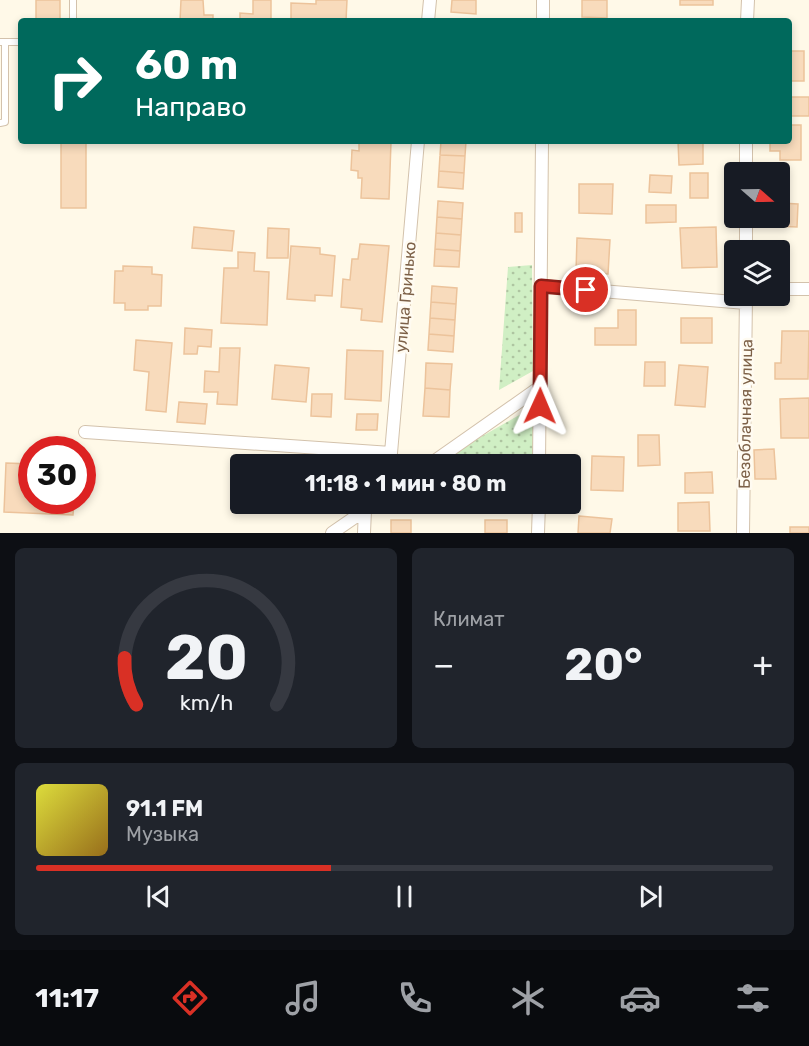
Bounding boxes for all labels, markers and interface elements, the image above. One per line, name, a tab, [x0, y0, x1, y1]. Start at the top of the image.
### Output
text: 60 m	[135, 40, 238, 90]
icon: right	[36, 42, 114, 120]
text: Направо	[135, 91, 247, 123]
north arrow	[724, 162, 790, 228]
map controls	[724, 162, 790, 306]
button: layers	[724, 240, 790, 306]
street label: улица Гринько	[391, 241, 420, 353]
pin	[560, 264, 611, 315]
icon: arrive	[569, 273, 602, 306]
street label: Безоблачная улица	[735, 339, 756, 489]
position arrow	[508, 374, 572, 438]
speed limit sign: 30	[18, 436, 96, 514]
text: 11:18 · 1 мин · 80 m	[305, 470, 506, 497]
text: Климат	[433, 607, 505, 631]
text: 20	[165, 621, 247, 695]
text: 20°	[564, 638, 643, 691]
text: −	[433, 645, 454, 684]
text: +	[752, 645, 773, 684]
text: km/h	[179, 690, 233, 715]
text: 91.1 FM	[126, 795, 203, 822]
text: Музыка	[126, 822, 199, 846]
icon: previous	[142, 880, 175, 913]
icon: pause	[388, 880, 421, 913]
icon: next	[634, 880, 667, 913]
icon: directions	[169, 977, 211, 1019]
icon: music	[282, 977, 324, 1019]
icon: phone	[394, 977, 436, 1019]
icon: climate	[507, 977, 549, 1019]
icon: car	[619, 977, 661, 1019]
icon: filters	[732, 977, 774, 1019]
text: 11:17	[35, 982, 99, 1014]

